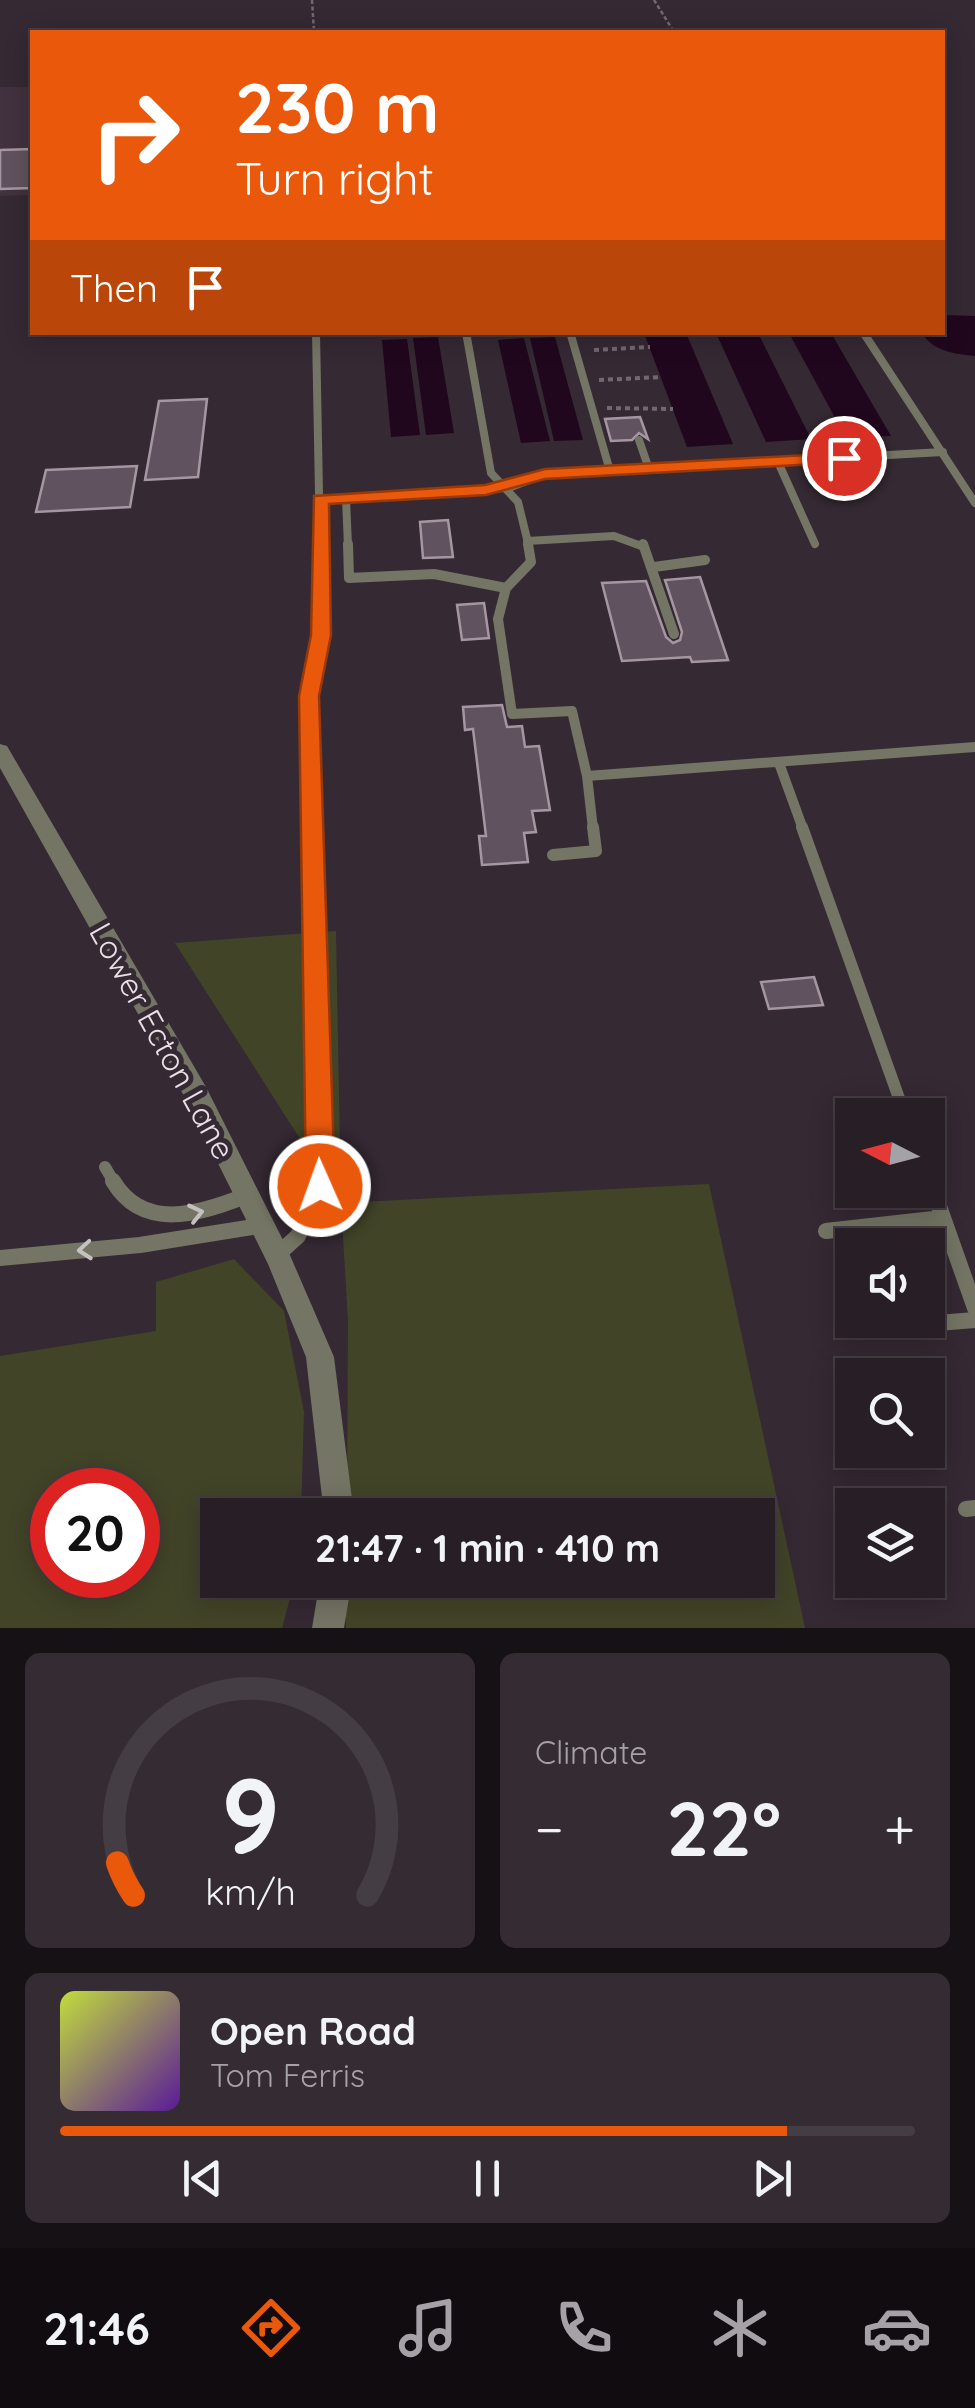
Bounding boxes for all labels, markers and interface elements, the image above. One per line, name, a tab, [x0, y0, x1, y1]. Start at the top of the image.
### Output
text: 230 m	[235, 63, 440, 151]
icon: right	[70, 70, 200, 200]
text: Turn right	[235, 150, 434, 206]
icon: arrive	[178, 260, 233, 315]
text: Then	[70, 264, 158, 312]
pin	[802, 416, 887, 501]
icon: arrive	[817, 431, 872, 486]
street label: Lower Ecton Lane	[81, 915, 244, 1166]
north arrow	[835, 1098, 945, 1208]
map controls	[835, 1098, 945, 1598]
position arrow	[268, 1134, 372, 1238]
one-way arrow	[187, 1204, 204, 1225]
button: sound	[835, 1228, 945, 1338]
one-way arrow	[77, 1239, 93, 1260]
button: search	[835, 1358, 945, 1468]
speed limit sign: 20	[30, 1468, 160, 1598]
button: layers	[835, 1488, 945, 1598]
text: 21:47 · 1 min · 410 m	[315, 1524, 660, 1572]
text: Climate	[535, 1732, 647, 1772]
text: 9	[220, 1749, 280, 1879]
text: 22°	[666, 1781, 781, 1875]
text: −	[535, 1794, 564, 1863]
text: +	[884, 1794, 915, 1863]
text: km/h	[205, 1869, 295, 1914]
text: Open Road	[210, 2007, 416, 2055]
text: Tom Ferris	[210, 2055, 365, 2095]
icon: previous	[175, 2151, 230, 2206]
icon: pause	[460, 2151, 515, 2206]
icon: next	[745, 2151, 800, 2206]
icon: directions	[236, 2293, 306, 2363]
icon: music	[393, 2293, 463, 2363]
icon: phone	[549, 2293, 619, 2363]
icon: climate	[705, 2293, 775, 2363]
icon: car	[862, 2293, 932, 2363]
text: 21:46	[43, 2300, 150, 2356]

